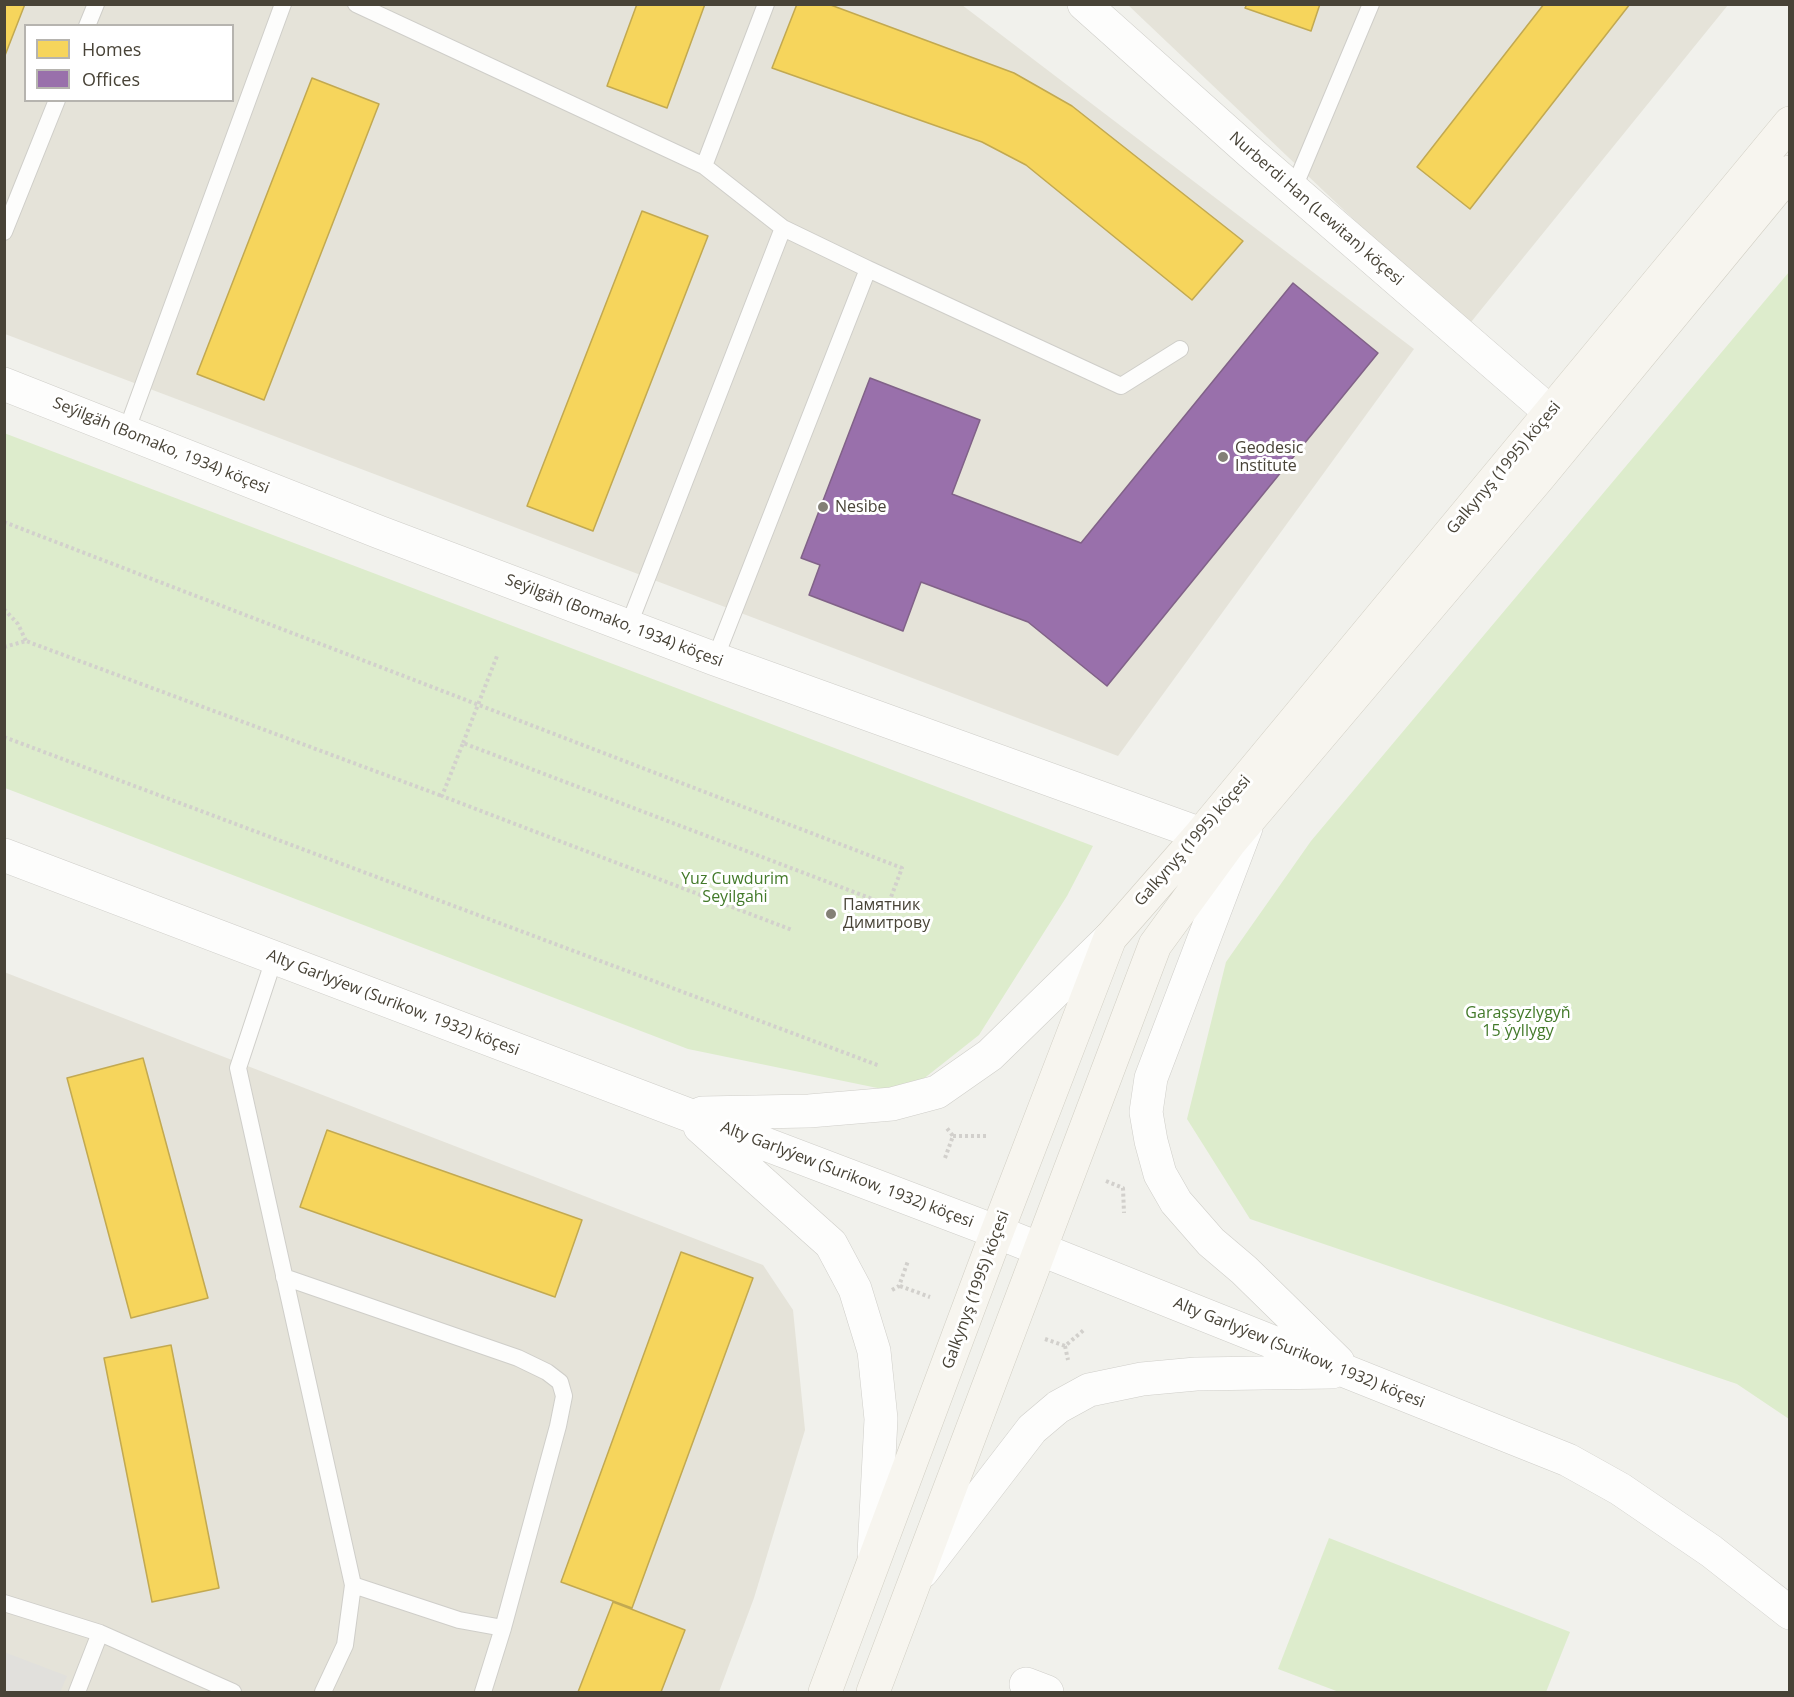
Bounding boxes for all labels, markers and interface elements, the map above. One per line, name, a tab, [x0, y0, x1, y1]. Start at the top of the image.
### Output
legend	[24, 24, 234, 102]
text: Homes	[82, 37, 141, 61]
text: Offices	[82, 67, 140, 91]
street label: Nurberdi Han (Lewitan) köçesi	[1225, 128, 1407, 290]
street label: Seýilgäh (Bomako, 1934) köçesi	[50, 394, 272, 498]
street label: Galkynyş (1995) köçesi	[1443, 398, 1565, 538]
place label: Geodesic Institute	[1235, 438, 1303, 476]
marker: Geodesic Institute	[1216, 450, 1230, 464]
place label: Nesibe	[835, 497, 886, 517]
marker: Nesibe	[816, 500, 830, 514]
street label: Seýilgäh (Bomako, 1934) köçesi	[502, 570, 726, 672]
street label: Galkynyş (1995) köçesi	[1131, 772, 1255, 910]
park label: Yuz Cuwdurim Seyilgahi	[681, 869, 789, 907]
place label: Памятник Димитрову	[843, 895, 930, 933]
marker: Памятник Димитрову	[824, 907, 838, 921]
street label: Alty Garlyýew (Surikow, 1932) köçesi	[264, 946, 522, 1060]
park label: Garaşsyzlygyň 15 ýyllygy	[1465, 1003, 1571, 1041]
street label: Alty Garlyýew (Surikow, 1932) köçesi	[718, 1118, 976, 1232]
street label: Galkynyş (1995) köçesi	[938, 1208, 1014, 1372]
street label: Alty Garlyýew (Surikow, 1932) köçesi	[1171, 1294, 1427, 1412]

